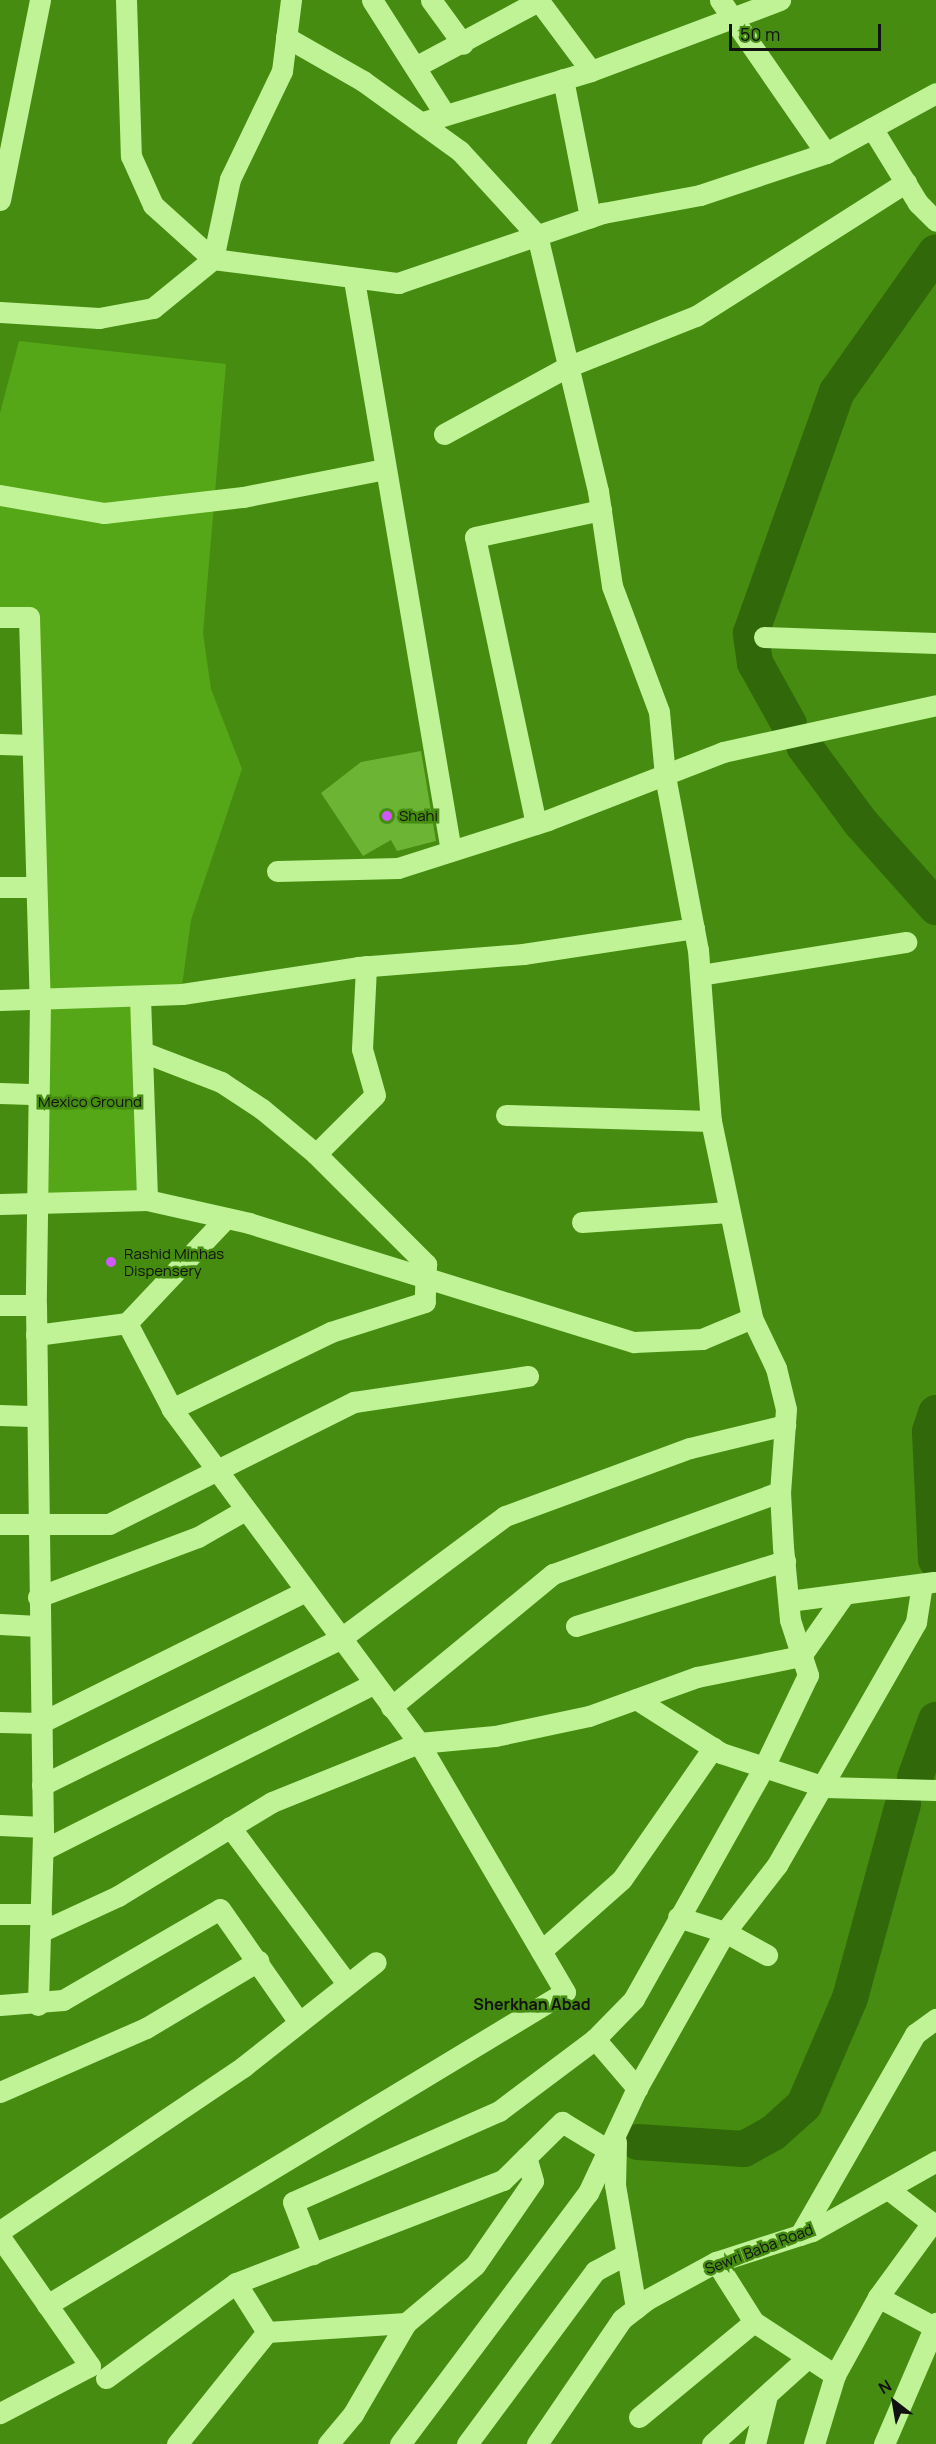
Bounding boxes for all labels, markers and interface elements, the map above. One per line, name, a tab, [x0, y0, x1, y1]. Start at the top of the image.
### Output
scale bar	[732, 12, 884, 50]
text: 50 m	[740, 22, 780, 46]
place label: Shahi	[399, 807, 438, 825]
marker: Shahi	[380, 809, 394, 823]
park label: Mexico Ground	[38, 1093, 142, 1111]
place label: Rashid Minhas Dispensery	[124, 1244, 224, 1279]
marker: Rashid Minhas Dispensery	[102, 1253, 120, 1271]
district label: Sherkhan Abad	[473, 1994, 591, 2014]
street label: Sewri Baba Road	[702, 2220, 816, 2278]
north arrow	[864, 2372, 924, 2432]
text: N	[874, 2374, 895, 2399]

